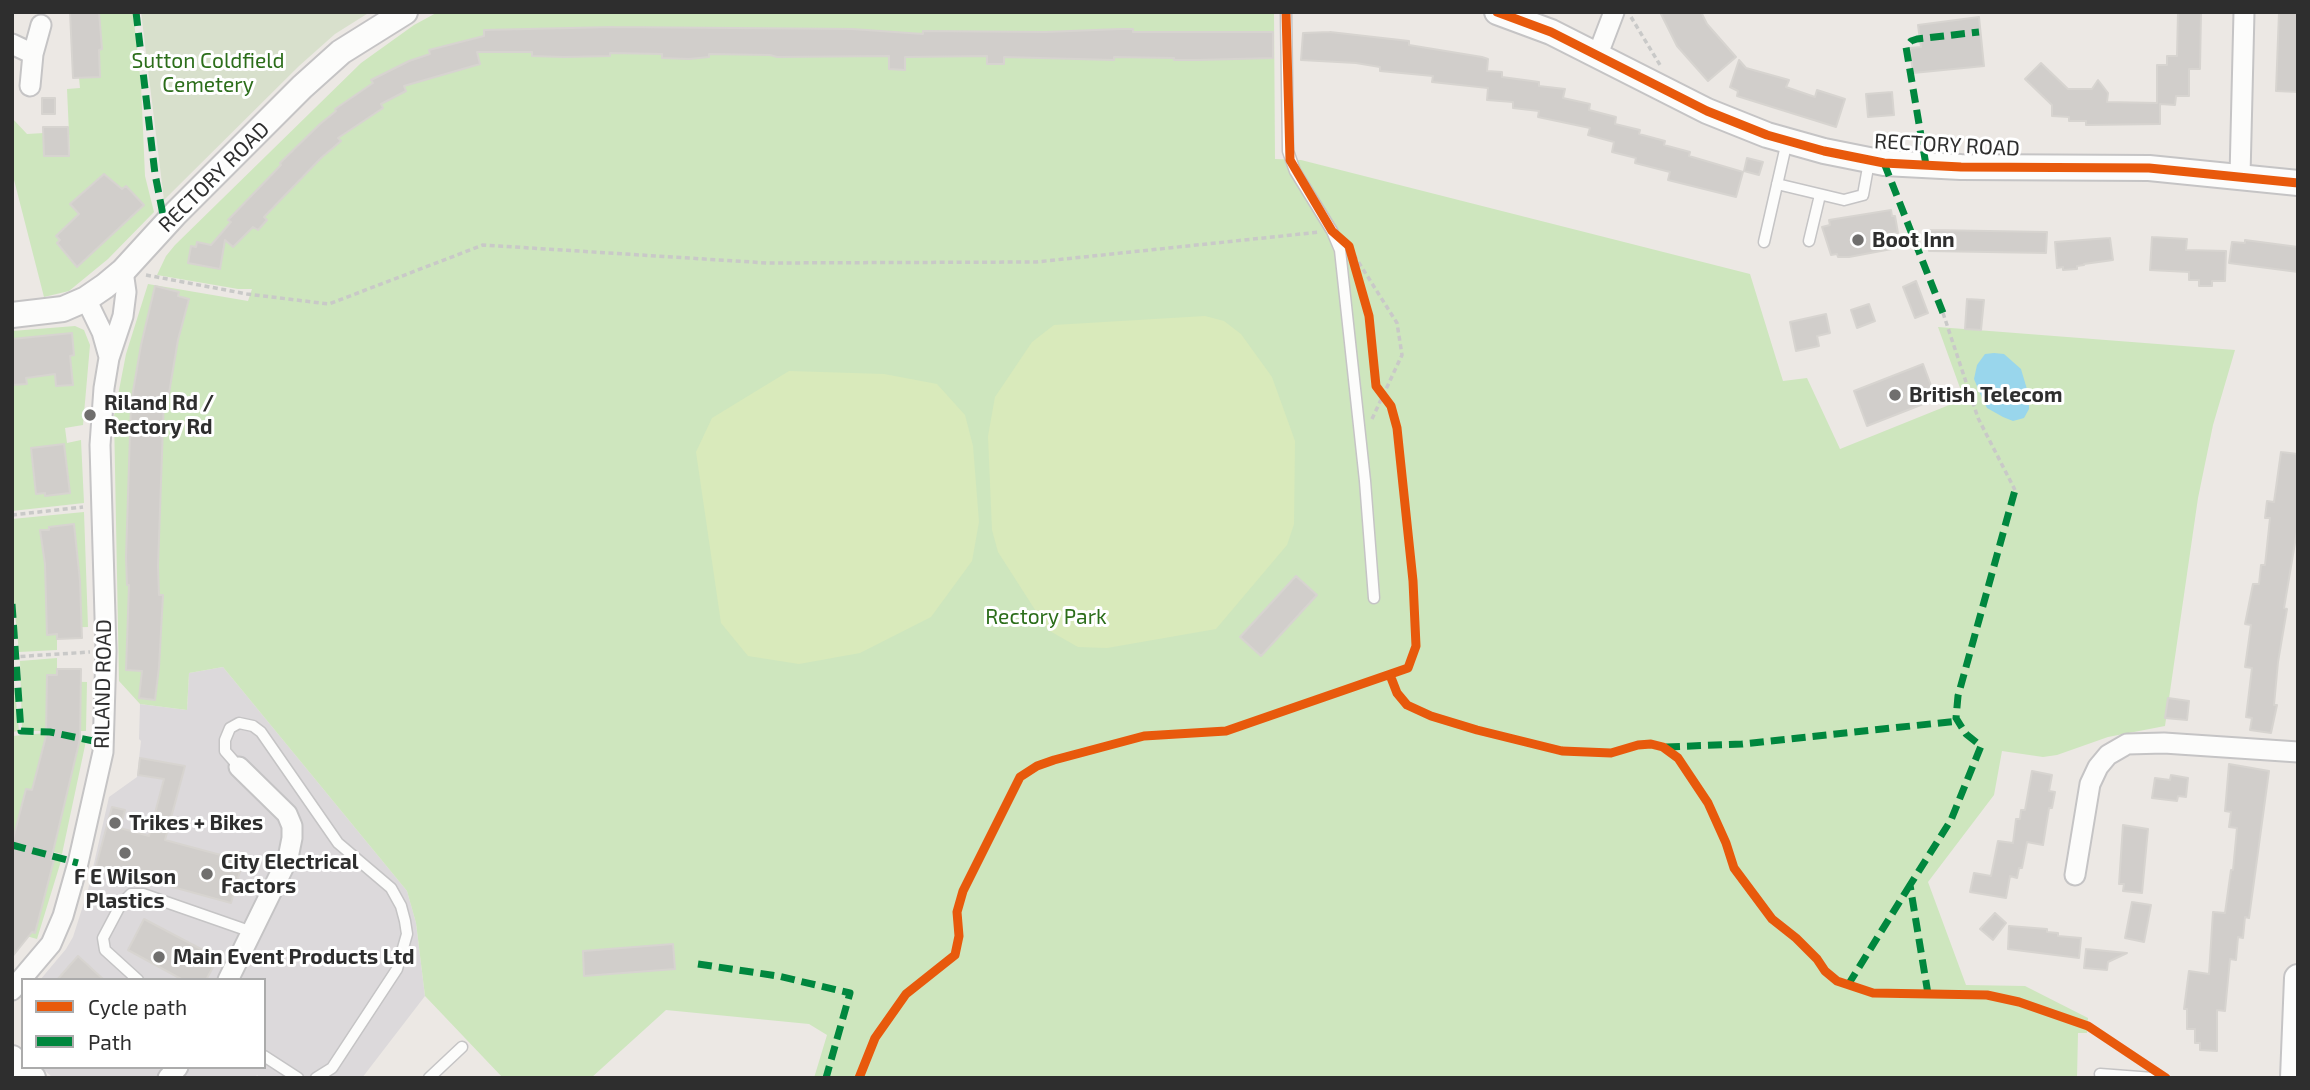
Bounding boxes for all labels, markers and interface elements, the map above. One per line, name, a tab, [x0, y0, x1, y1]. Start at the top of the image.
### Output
park label: Sutton Coldfield Cemetery	[131, 48, 285, 98]
street label: RECTORY ROAD	[154, 117, 274, 237]
street label: RECTORY ROAD	[1874, 129, 2020, 161]
place label: Boot Inn	[1872, 227, 1955, 253]
marker: Boot Inn	[1850, 232, 1866, 248]
place label: British Telecom	[1909, 382, 2062, 408]
marker: British Telecom	[1887, 387, 1903, 403]
place label: Riland Rd / Rectory Rd	[104, 390, 214, 440]
marker: Riland Rd / Rectory Rd	[82, 407, 98, 423]
park label: Rectory Park	[985, 604, 1107, 630]
street label: RILAND ROAD	[89, 619, 117, 749]
place label: Trikes + Bikes	[129, 810, 263, 836]
marker: Trikes + Bikes	[107, 815, 123, 831]
marker: F E Wilson Plastics	[117, 845, 133, 861]
place label: City Electrical Factors	[221, 849, 359, 899]
place label: F E Wilson Plastics	[74, 864, 176, 914]
marker: City Electrical Factors	[199, 866, 215, 882]
place label: Main Event Products Ltd	[173, 944, 415, 970]
marker: Main Event Products Ltd	[151, 949, 167, 965]
legend	[21, 978, 266, 1069]
text: Cycle path	[88, 994, 187, 1019]
text: Path	[88, 1029, 132, 1054]

